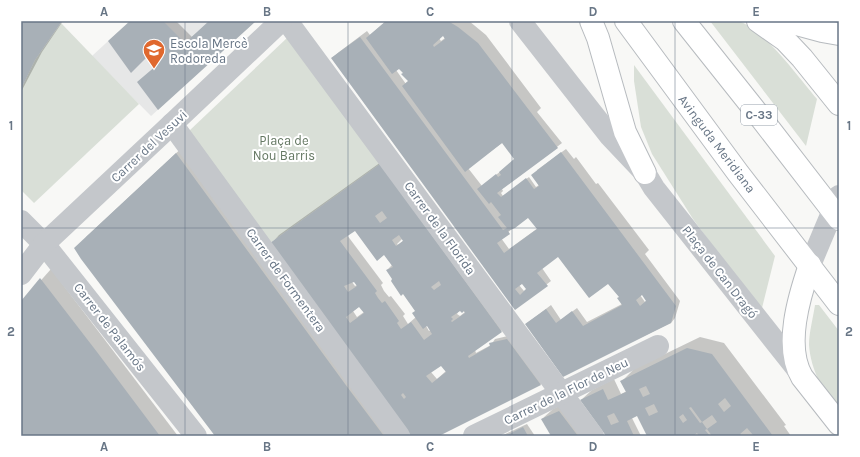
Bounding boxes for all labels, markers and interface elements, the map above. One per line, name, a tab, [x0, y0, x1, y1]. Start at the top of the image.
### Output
text: A	[100, 4, 108, 19]
text: B	[263, 4, 271, 19]
text: C	[426, 4, 434, 19]
text: D	[589, 4, 598, 19]
text: E	[752, 4, 760, 19]
place label: Escola Mercè Rodoreda	[170, 36, 248, 66]
school or university icon: Escola Mercè Rodoreda	[141, 37, 167, 70]
street label: Avinguda Meridiana	[675, 92, 759, 196]
road number: C-33	[741, 105, 777, 125]
street label: Carrer del Vesuvi	[108, 107, 190, 185]
text: 1	[9, 118, 13, 133]
text: 1	[847, 118, 851, 133]
park label: Plaça de Nou Barris	[253, 133, 315, 163]
street label: Carrer de la Florida	[401, 179, 479, 277]
street label: Plaça de Can Dragó	[679, 223, 761, 321]
street label: Carrer de Formentera	[243, 225, 329, 335]
street label: Carrer de Palamós	[71, 280, 149, 374]
text: 2	[7, 324, 15, 339]
text: 2	[845, 324, 853, 339]
street label: Carrer de la Flor de Neu	[501, 354, 631, 428]
text: A	[100, 439, 108, 454]
text: B	[263, 439, 271, 454]
text: C	[426, 439, 434, 454]
text: D	[589, 439, 598, 454]
text: E	[752, 439, 760, 454]

